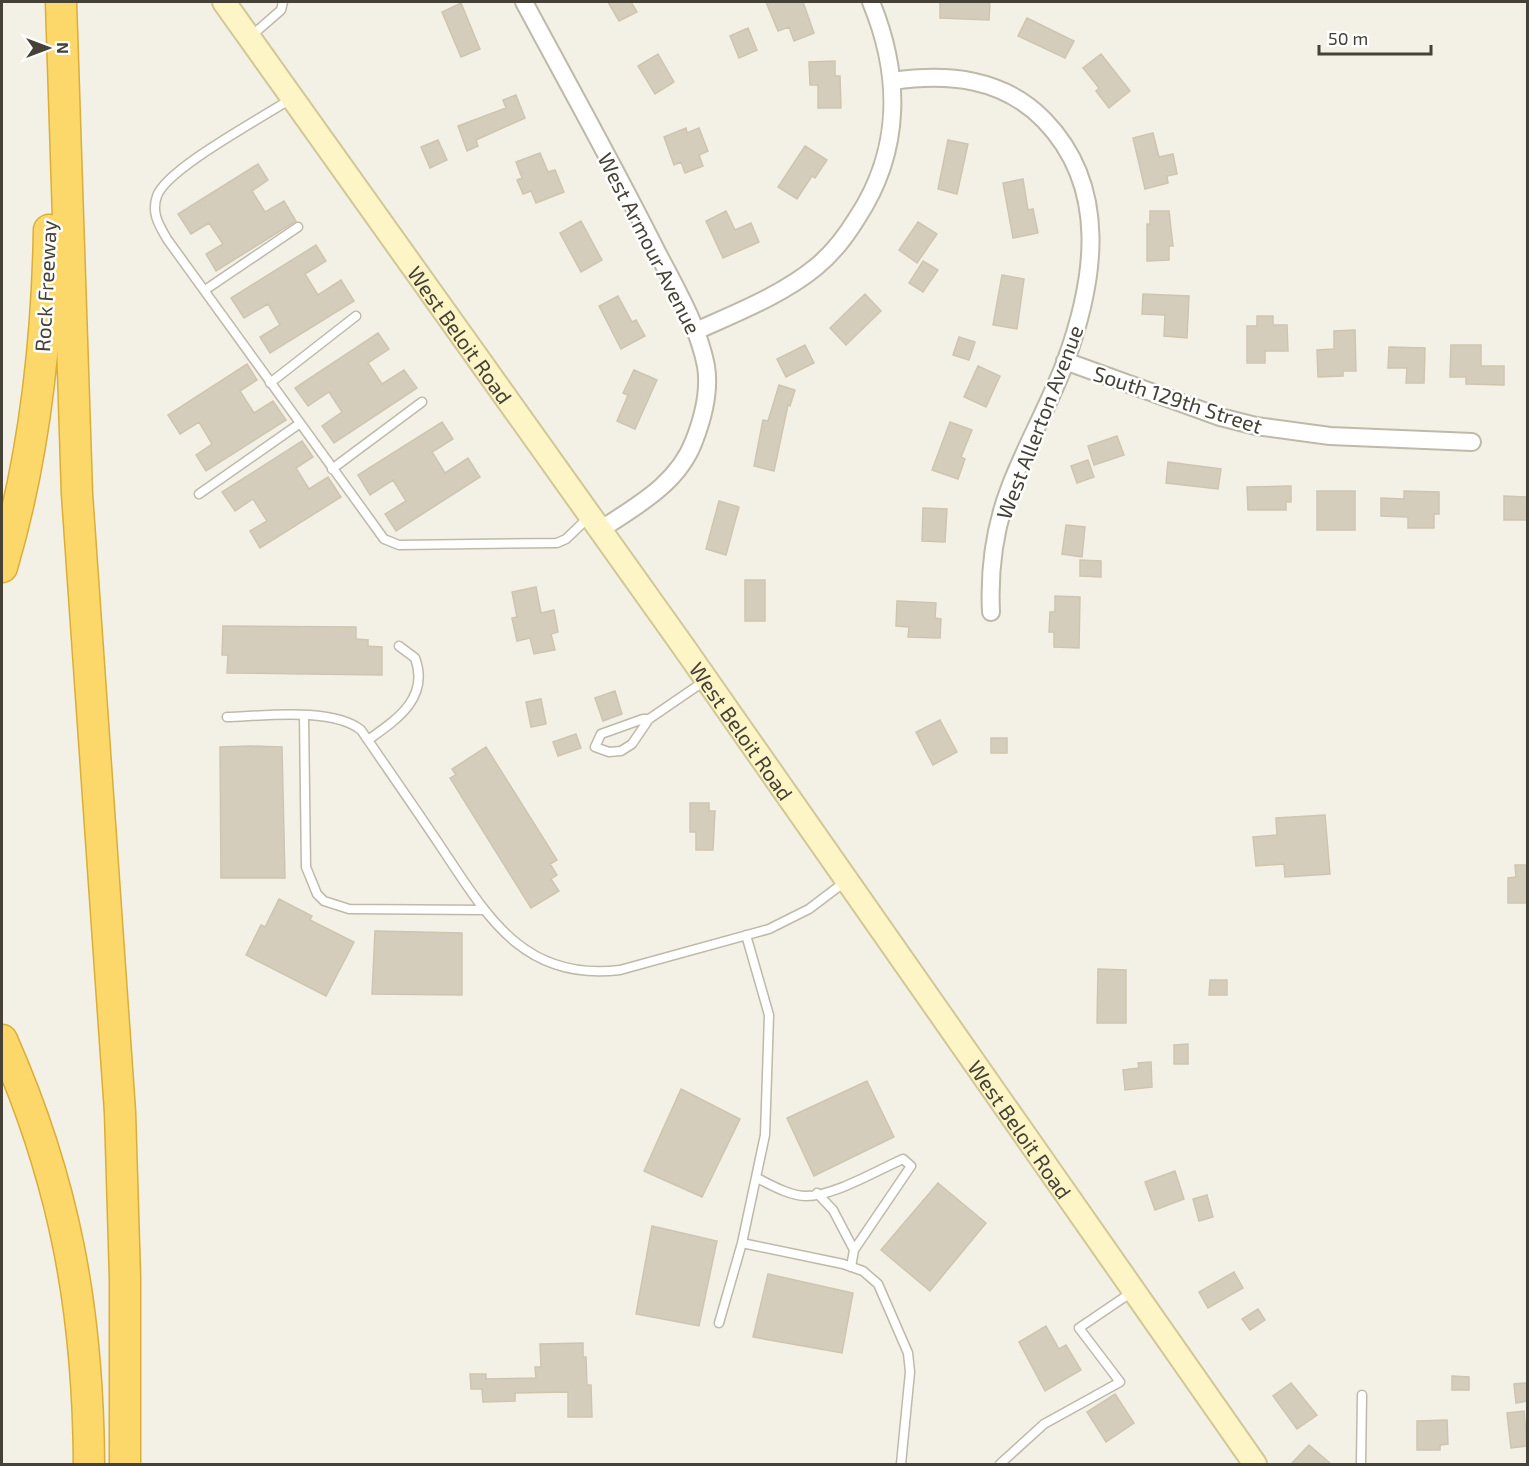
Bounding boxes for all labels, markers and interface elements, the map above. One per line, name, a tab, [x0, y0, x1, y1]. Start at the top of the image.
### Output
north arrow	[18, 18, 78, 78]
scale bar	[1319, 18, 1432, 56]
text: 50 m	[1328, 27, 1368, 49]
text: N	[54, 42, 73, 54]
street label: West Armour Avenue	[593, 148, 707, 338]
street label: Rock Freeway	[29, 220, 61, 352]
street label: West Beloit Road	[403, 261, 518, 408]
street label: West Allerton Avenue	[990, 322, 1088, 522]
street label: South 129th Street	[1090, 360, 1266, 438]
street label: West Beloit Road	[685, 657, 799, 805]
street label: West Beloit Road	[964, 1055, 1078, 1203]

